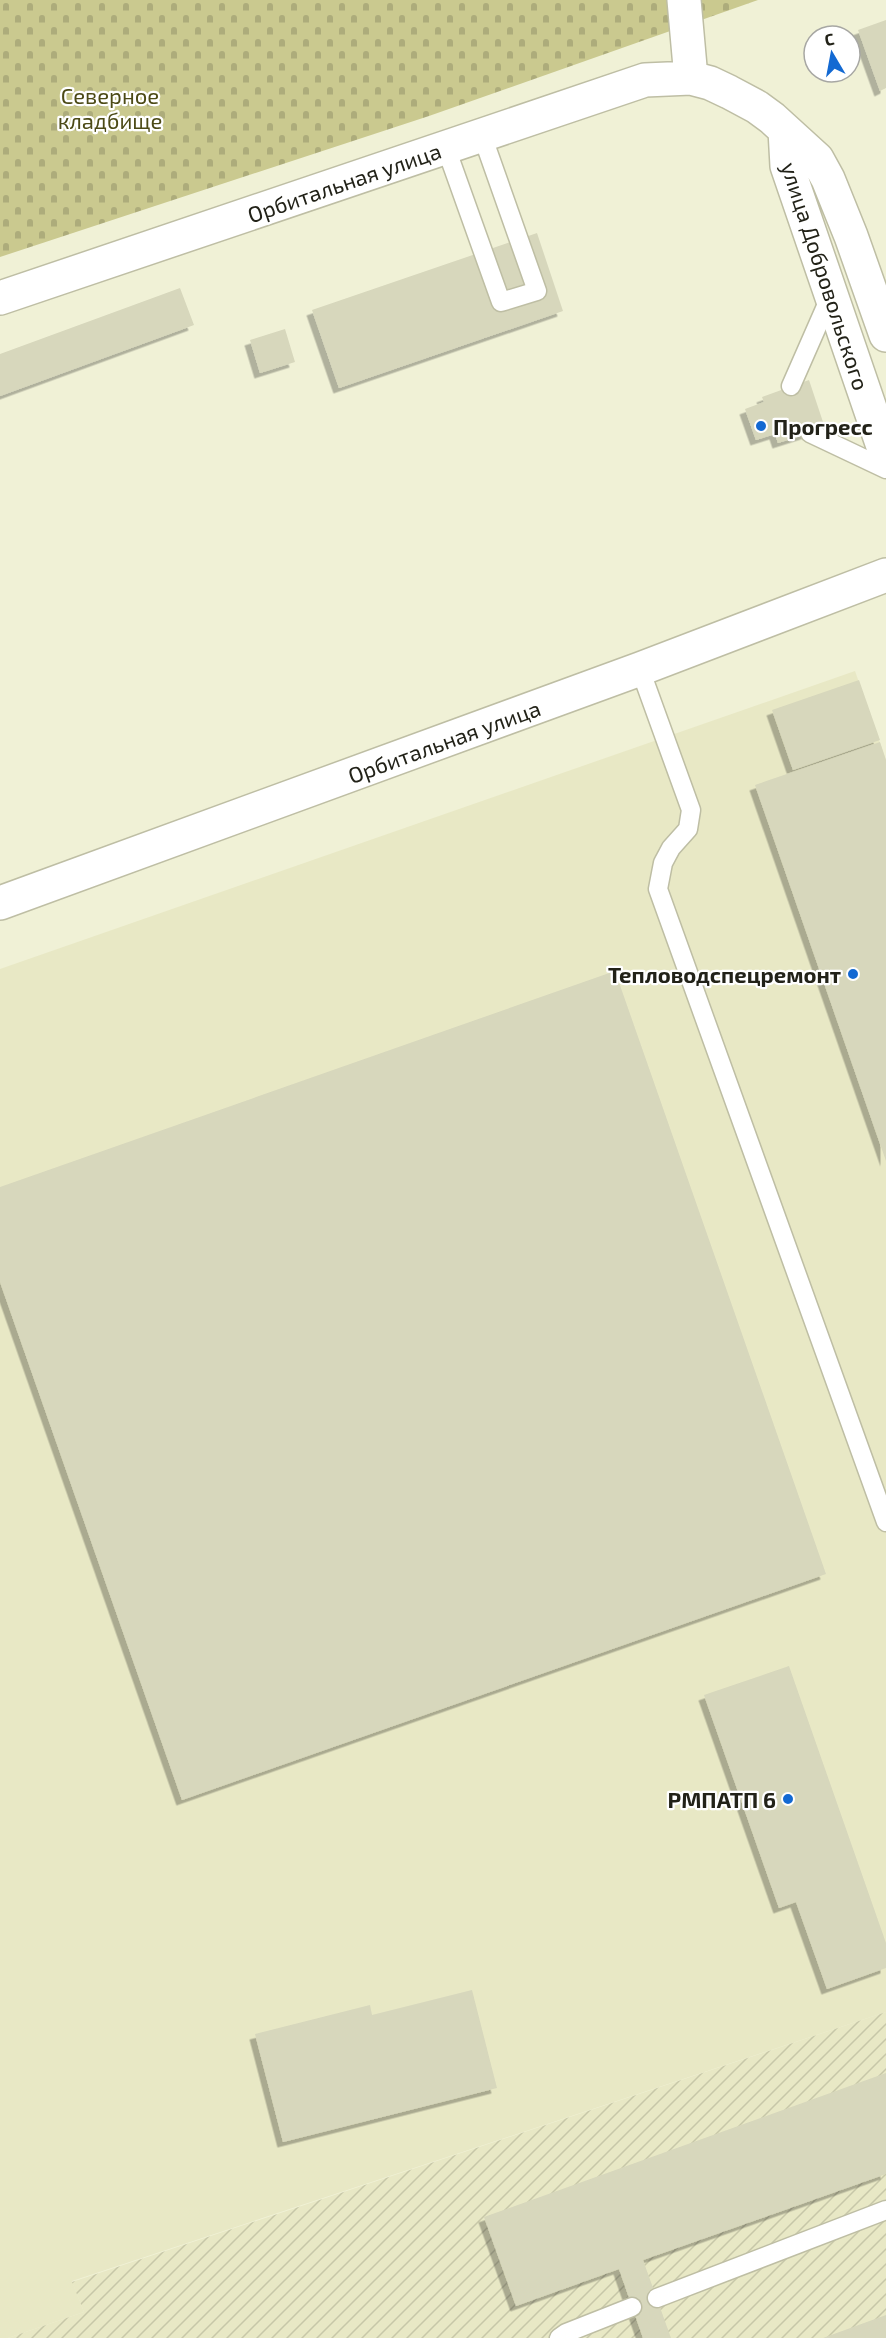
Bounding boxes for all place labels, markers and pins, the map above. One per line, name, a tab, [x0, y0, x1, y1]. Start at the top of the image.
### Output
place label: Прогресс	[773, 413, 873, 439]
marker: Прогресс	[754, 419, 768, 433]
place label: Тепловодспецремонт	[608, 961, 841, 987]
marker: Тепловодспецремонт	[846, 967, 860, 981]
place label: РМПАТП 6	[668, 1786, 776, 1812]
marker: РМПАТП 6	[781, 1792, 795, 1806]

